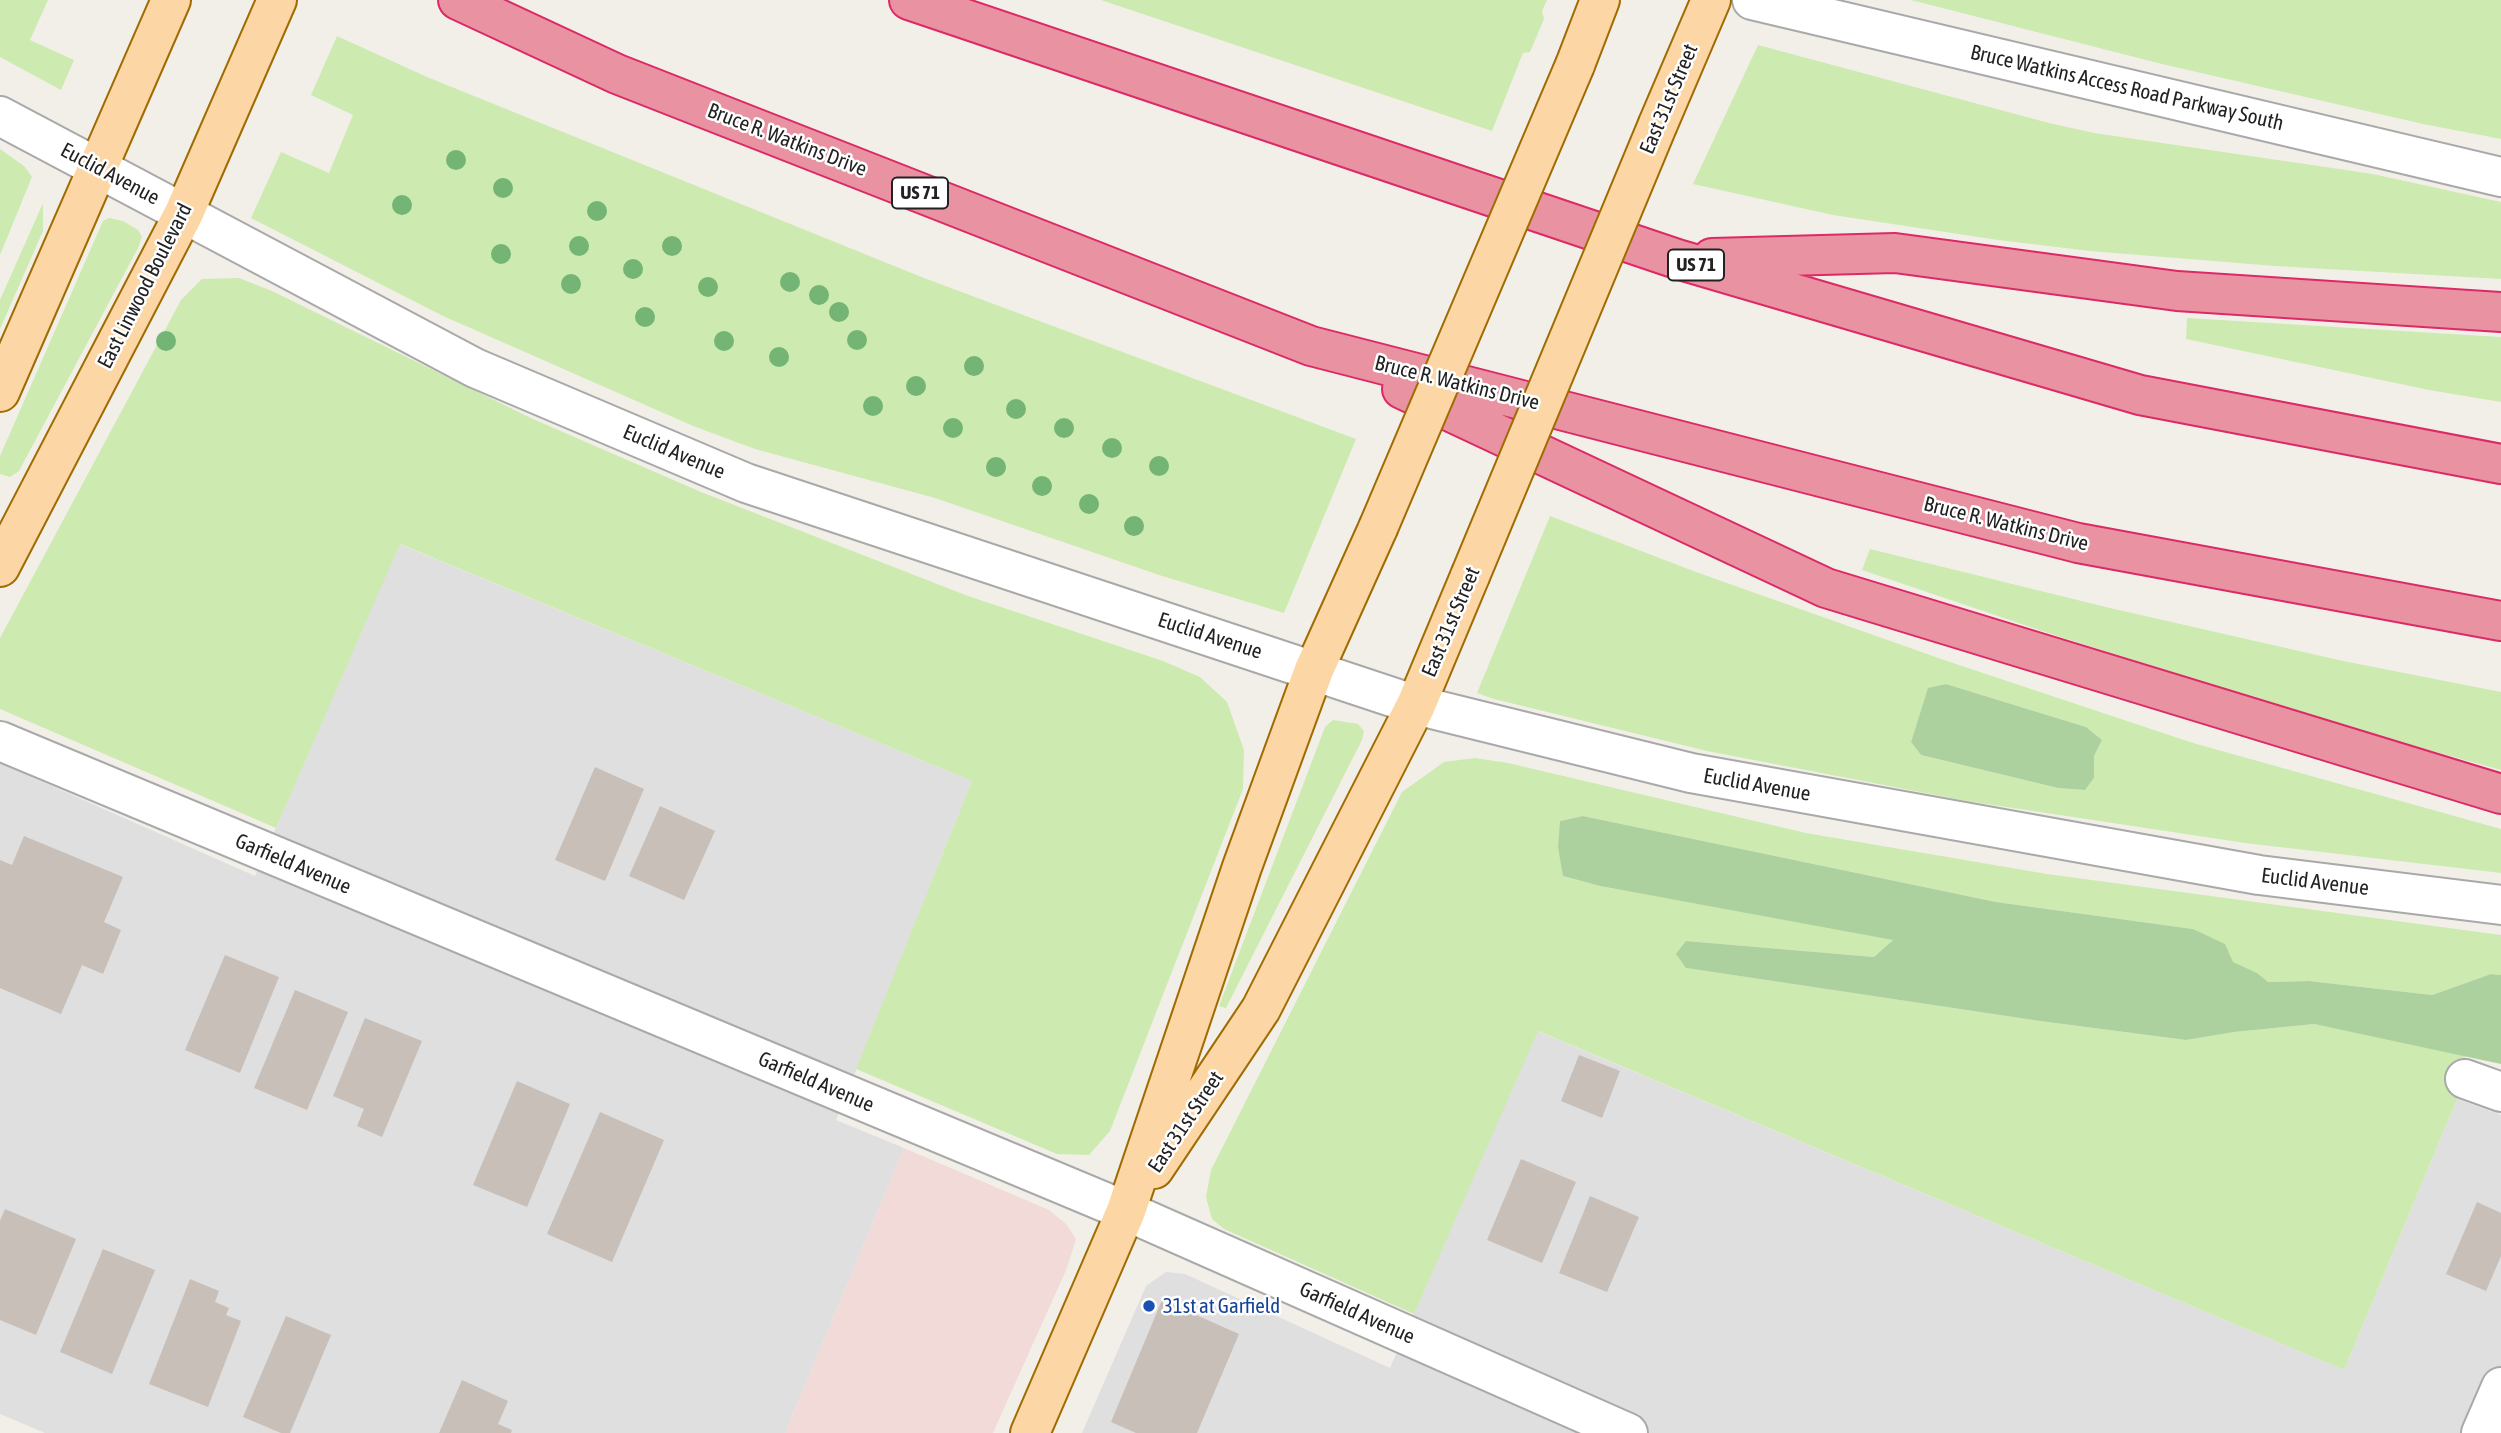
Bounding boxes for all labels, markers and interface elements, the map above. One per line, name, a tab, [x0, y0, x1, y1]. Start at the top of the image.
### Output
street label: East 31st Street	[1635, 40, 1703, 158]
street label: Bruce Watkins Access Road Parkway South	[1968, 40, 2286, 136]
street label: Bruce R. Watkins Drive	[704, 98, 870, 182]
street label: Euclid Avenue	[56, 137, 164, 211]
road number: US 71	[892, 178, 948, 209]
street label: East Linwood Boulevard	[92, 199, 198, 373]
road number: US 71	[1668, 249, 1724, 280]
street label: Bruce R. Watkins Drive	[1372, 350, 1542, 416]
street label: Euclid Avenue	[619, 419, 729, 485]
street label: Bruce R. Watkins Drive	[1921, 491, 2091, 557]
street label: East 31st Street	[1417, 563, 1485, 681]
street label: Euclid Avenue	[1155, 607, 1265, 665]
street label: Euclid Avenue	[1702, 763, 1812, 807]
street label: Garfield Avenue	[231, 828, 355, 900]
street label: Euclid Avenue	[2260, 863, 2370, 901]
street label: Garfield Avenue	[754, 1046, 878, 1118]
street label: East 31st Street	[1143, 1066, 1229, 1178]
street label: Garfield Avenue	[1296, 1276, 1418, 1350]
place label: 31st at Garfield	[1163, 1293, 1280, 1319]
marker: 31st at Garfield	[1141, 1298, 1157, 1314]

